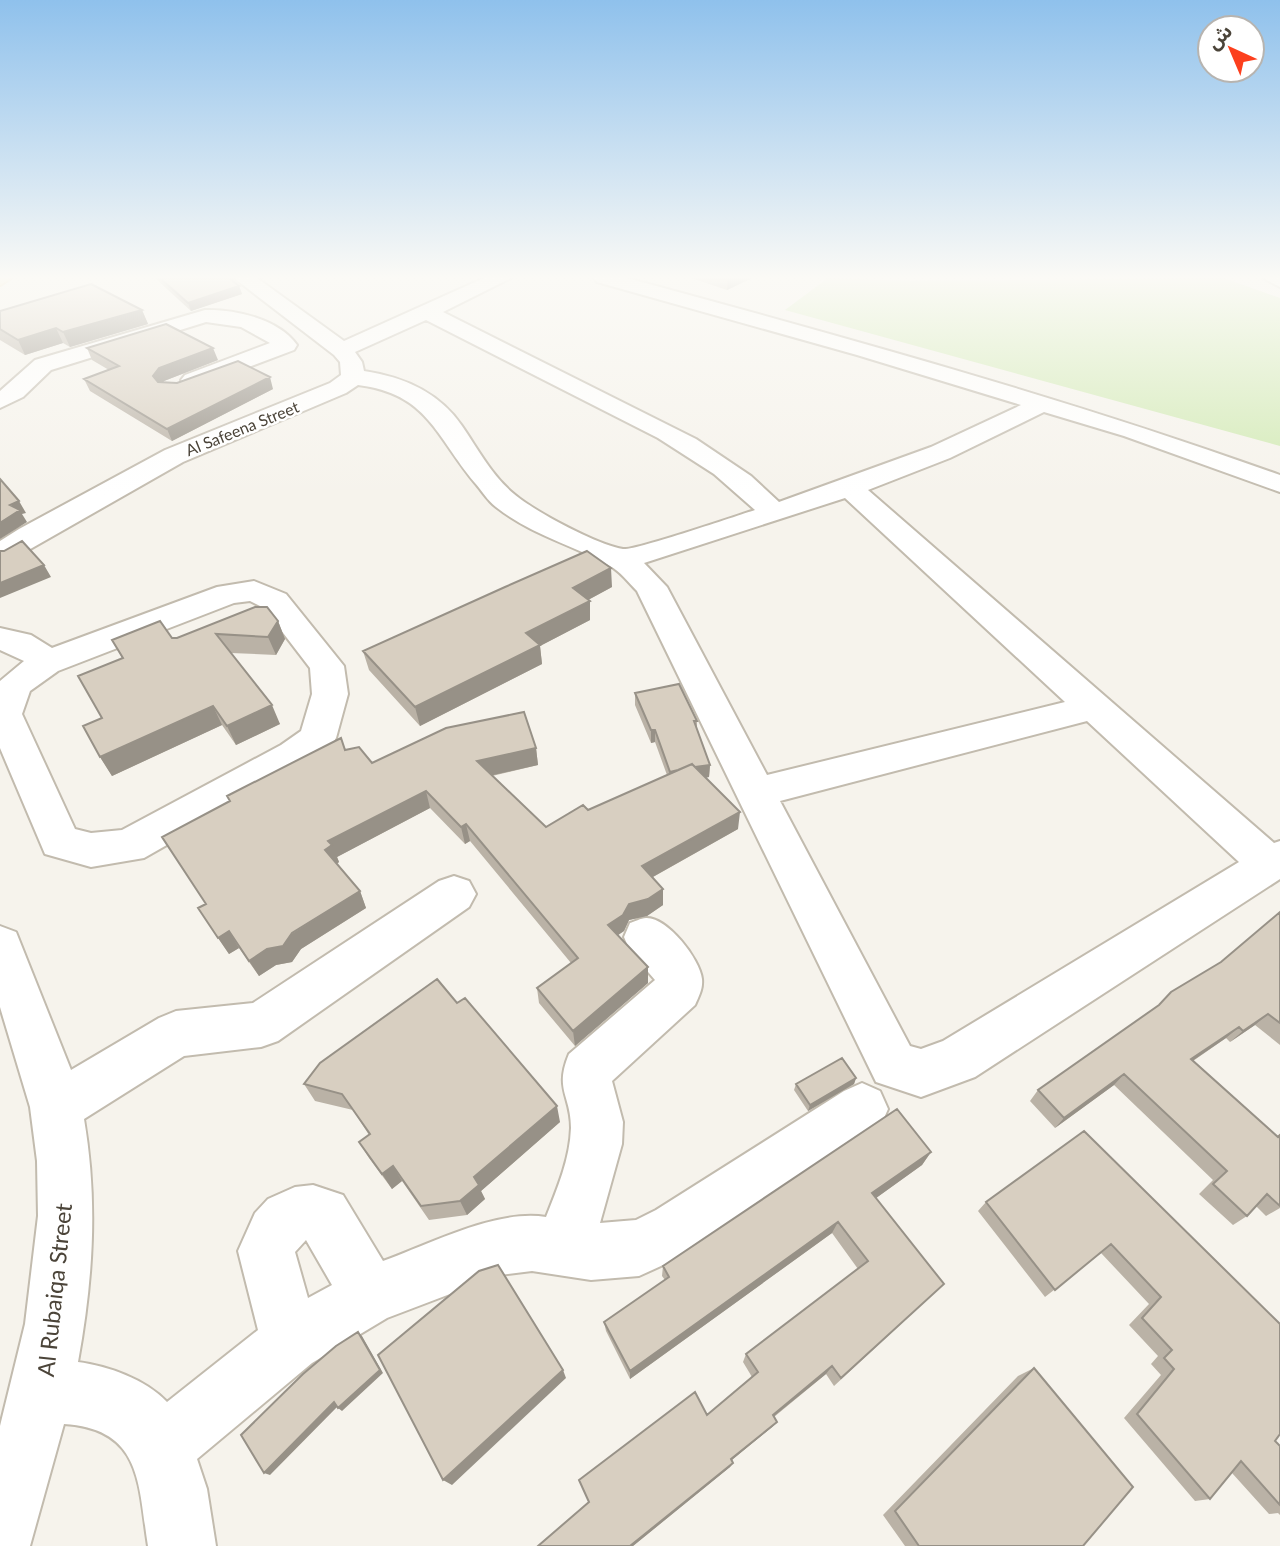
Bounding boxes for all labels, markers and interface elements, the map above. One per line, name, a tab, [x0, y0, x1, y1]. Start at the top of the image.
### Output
north arrow	[1196, 14, 1266, 84]
text: ش	[1201, 19, 1236, 54]
street label: Al Safeena Street	[183, 397, 302, 459]
street label: Al Rubaiqa Street	[31, 1201, 77, 1378]

